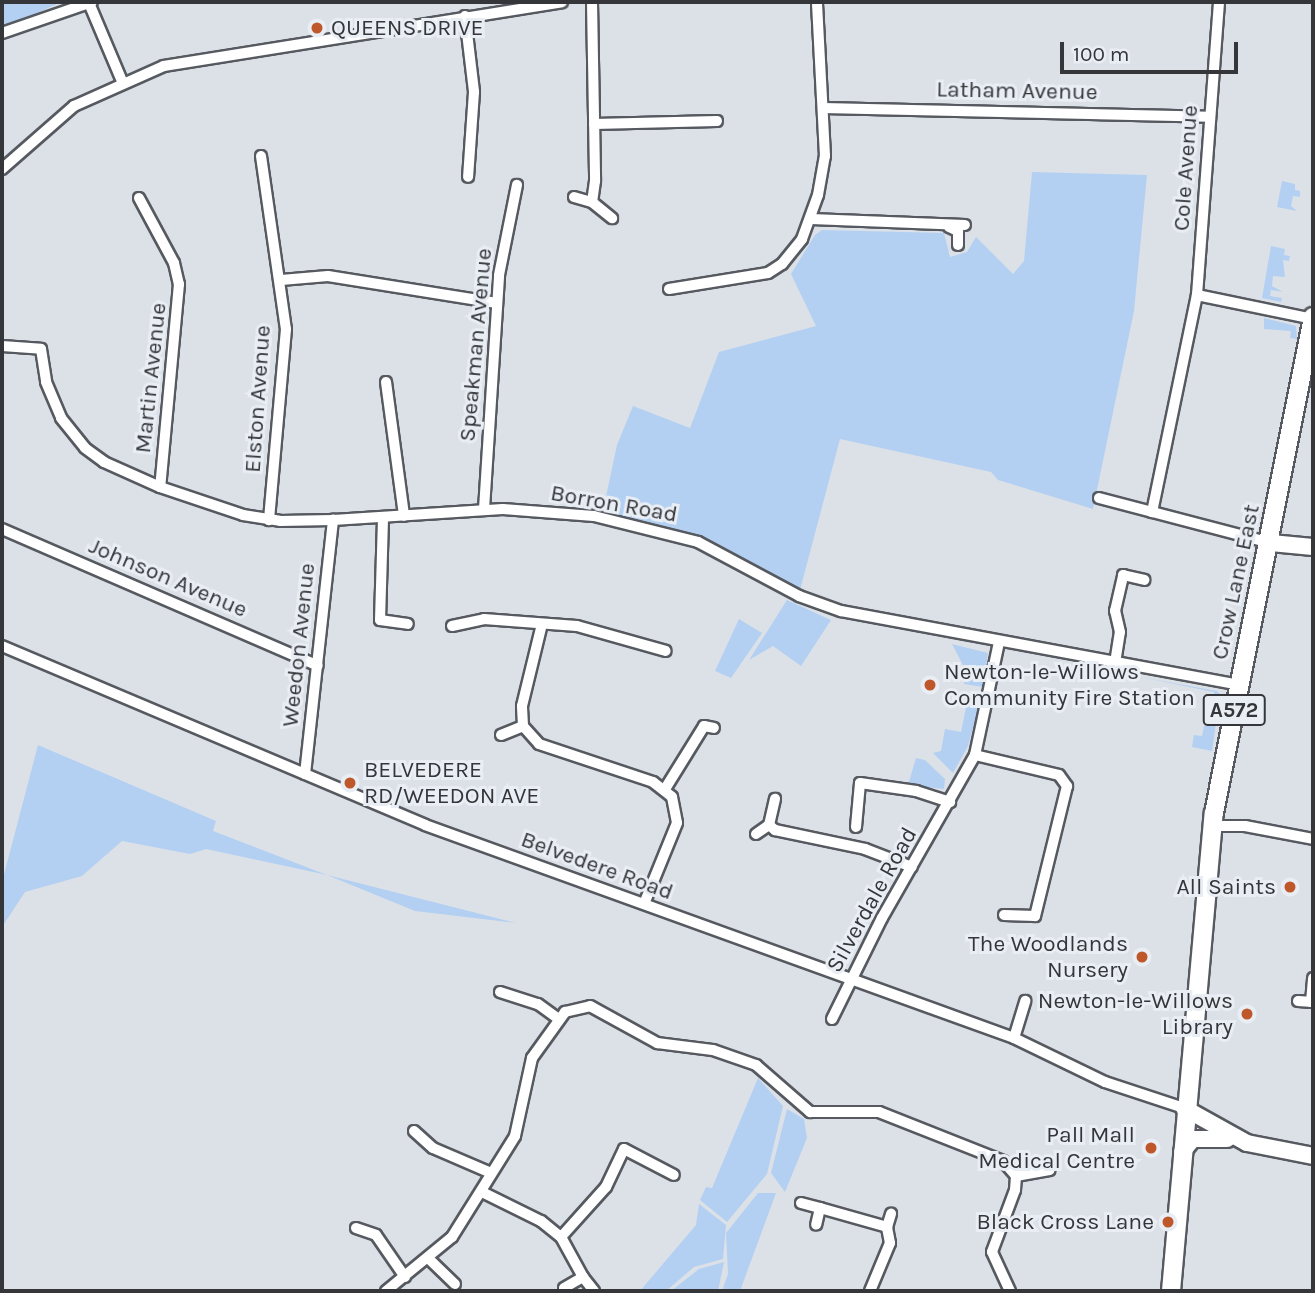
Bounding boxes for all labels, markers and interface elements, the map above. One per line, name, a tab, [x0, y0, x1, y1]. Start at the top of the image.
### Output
place label: QUEENS DRIVE	[331, 14, 484, 42]
marker: QUEENS DRIVE	[309, 20, 325, 36]
scale bar	[1063, 28, 1242, 72]
text: 100 m	[1073, 42, 1130, 66]
street label: Latham Avenue	[936, 76, 1098, 106]
street label: Cole Avenue	[1168, 104, 1204, 232]
street label: Speakman Avenue	[454, 247, 498, 443]
street label: Martin Avenue	[129, 301, 173, 455]
street label: Elston Avenue	[239, 324, 277, 474]
street label: Borron Road	[548, 479, 680, 529]
street label: Crow Lane East	[1206, 502, 1266, 662]
street label: Johnson Avenue	[85, 532, 251, 624]
street label: Weedon Avenue	[277, 562, 321, 728]
place label: Newton-le-Willows Community Fire Station	[944, 658, 1195, 712]
marker: Newton-le-Willows Community Fire Station	[922, 677, 938, 693]
road number: A572	[1202, 692, 1266, 728]
place label: BELVEDERE RD/WEEDON AVE	[364, 756, 539, 810]
marker: BELVEDERE RD/WEEDON AVE	[342, 775, 358, 791]
street label: Silverdale Road	[821, 823, 923, 977]
street label: Belvedere Road	[517, 826, 677, 906]
place label: All Saints	[1176, 873, 1276, 901]
marker: All Saints	[1282, 879, 1298, 895]
place label: The Woodlands Nursery	[968, 930, 1128, 984]
marker: The Woodlands Nursery	[1134, 949, 1150, 965]
place label: Newton-le-Willows Library	[1038, 987, 1233, 1041]
marker: Newton-le-Willows Library	[1239, 1006, 1255, 1022]
place label: Pall Mall Medical Centre	[978, 1121, 1135, 1175]
marker: Pall Mall Medical Centre	[1141, 1138, 1161, 1158]
place label: Black Cross Lane	[977, 1208, 1154, 1236]
marker: Black Cross Lane	[1160, 1214, 1176, 1230]

